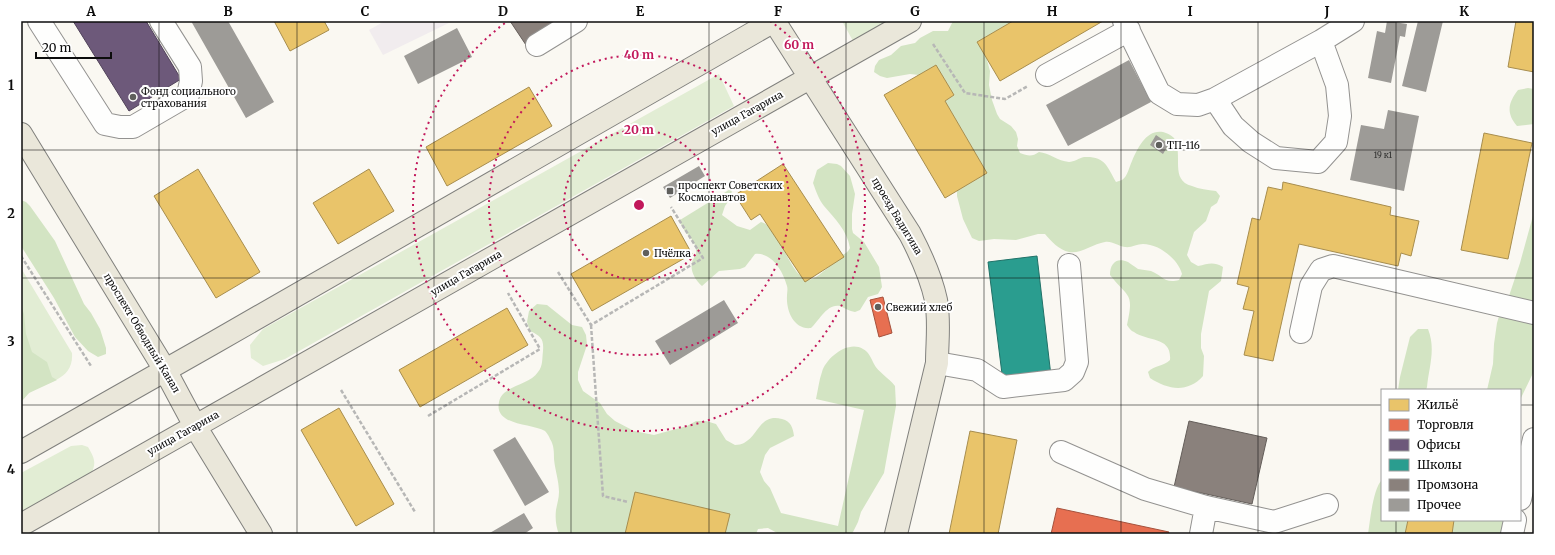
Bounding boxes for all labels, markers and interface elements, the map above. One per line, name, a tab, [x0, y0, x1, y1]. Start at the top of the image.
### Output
text: A	[85, 3, 96, 20]
text: B	[223, 3, 233, 20]
text: C	[361, 3, 370, 20]
text: D	[498, 3, 508, 20]
text: E	[636, 3, 645, 20]
text: F	[774, 3, 782, 20]
text: G	[910, 3, 920, 20]
text: H	[1047, 3, 1058, 20]
text: I	[1187, 3, 1193, 20]
text: J	[1323, 3, 1330, 20]
text: K	[1459, 3, 1469, 20]
scale bar	[36, 34, 111, 60]
text: 60 m	[784, 37, 814, 52]
text: 20 m	[42, 40, 71, 55]
text: 40 m	[624, 47, 654, 62]
text: 1	[8, 77, 14, 94]
place label: Фонд социального страхования	[141, 85, 236, 110]
street label: улица Гагарина	[709, 88, 786, 138]
marker: Фонд социального страхования	[128, 92, 138, 102]
text: 20 m	[624, 122, 654, 137]
place label: ТП-116	[1167, 139, 1200, 152]
marker: ТП-116	[1154, 140, 1164, 150]
house number: 19 к1	[1374, 150, 1393, 160]
street label: проезд Бадигина	[869, 175, 925, 257]
place label: проспект Советских Космонавтов	[678, 179, 783, 204]
marker: проспект Советских Космонавтов	[665, 186, 675, 196]
centre of rings	[632, 198, 646, 212]
text: 2	[7, 205, 15, 222]
street label: улица Гагарина	[428, 247, 504, 299]
place label: Пчёлка	[654, 247, 691, 260]
marker: Пчёлка	[641, 248, 651, 258]
street label: проспект Обводный Канал	[101, 271, 183, 395]
place label: Свежий хлеб	[886, 301, 952, 314]
marker: Свежий хлеб	[873, 302, 883, 312]
text: 3	[7, 333, 15, 350]
legend	[1381, 389, 1521, 521]
text: Жильё	[1417, 397, 1458, 412]
street label: улица Гагарина	[145, 408, 222, 458]
text: Торговля	[1417, 417, 1474, 432]
text: Офисы	[1417, 437, 1461, 452]
text: Школы	[1417, 457, 1462, 472]
text: 4	[7, 461, 16, 478]
text: Промзона	[1417, 477, 1479, 492]
text: Прочее	[1417, 497, 1461, 512]

